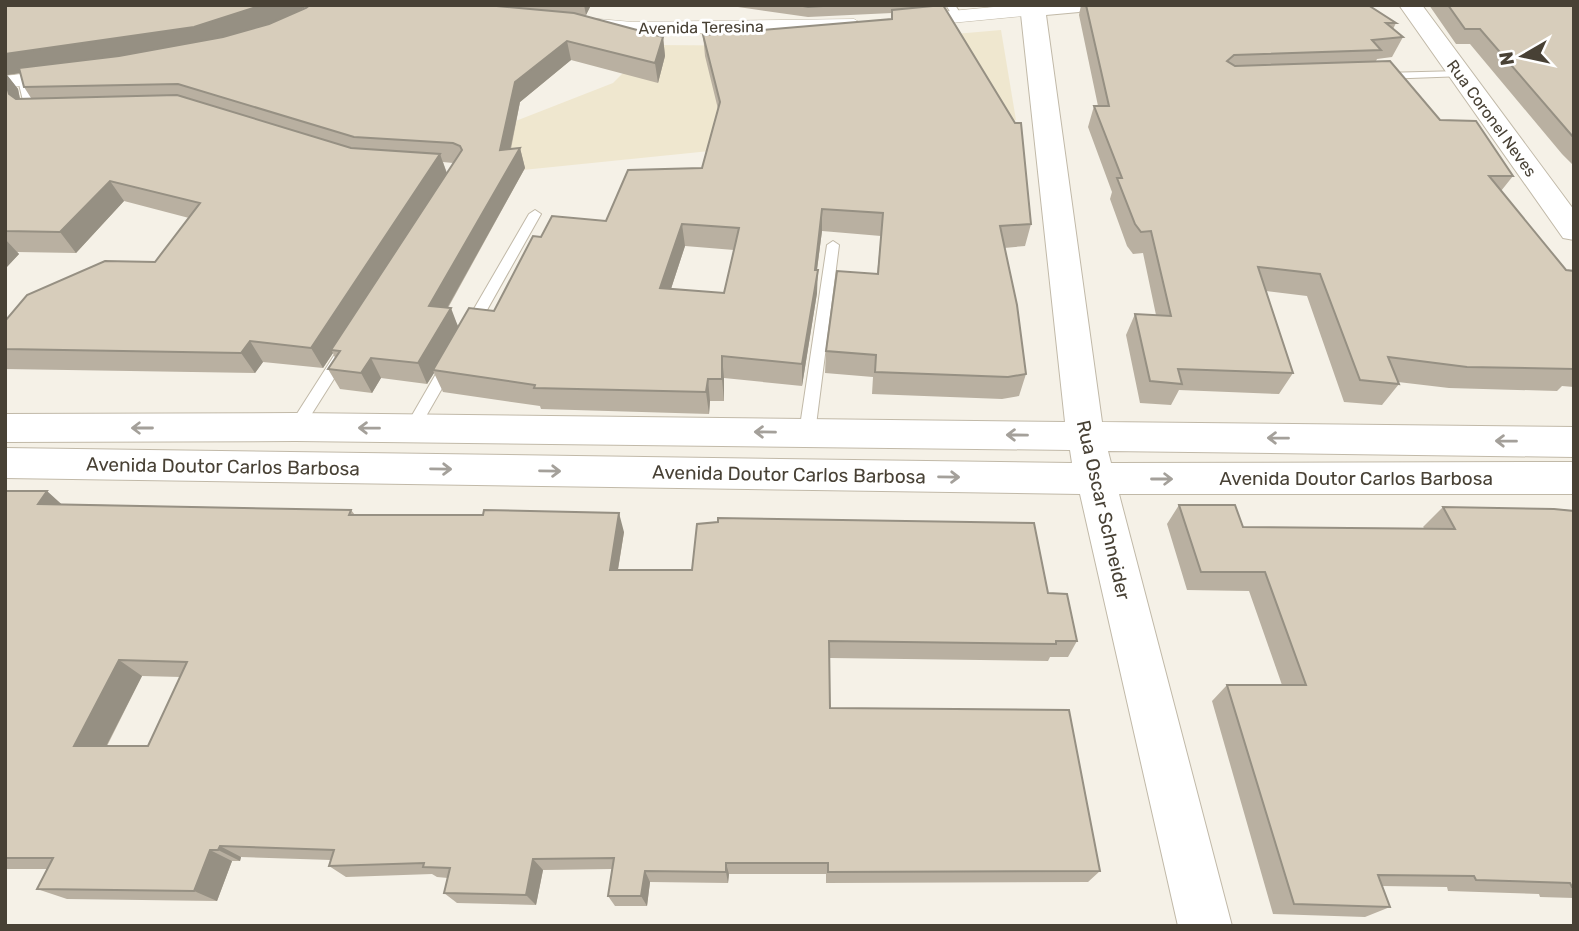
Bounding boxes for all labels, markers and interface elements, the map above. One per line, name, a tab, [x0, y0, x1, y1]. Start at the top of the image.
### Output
street label: Avenida Teresina	[638, 17, 764, 38]
north arrow	[1488, 21, 1558, 91]
street label: Rua Coronel Neves	[1443, 56, 1541, 180]
street label: Rua Oscar Schneider	[1072, 418, 1136, 603]
one-way arrow	[131, 421, 154, 435]
one-way arrow	[358, 421, 381, 435]
one-way arrow	[754, 425, 777, 439]
one-way arrow	[1006, 428, 1029, 442]
one-way arrow	[1267, 432, 1290, 445]
one-way arrow	[1494, 434, 1517, 448]
street label: Avenida Doutor Carlos Barbosa	[86, 453, 360, 480]
street label: Avenida Doutor Carlos Barbosa	[652, 461, 926, 488]
one-way arrow	[429, 463, 452, 476]
one-way arrow	[538, 464, 561, 478]
street label: Avenida Doutor Carlos Barbosa	[1219, 467, 1493, 490]
one-way arrow	[937, 470, 960, 484]
one-way arrow	[1150, 472, 1173, 486]

